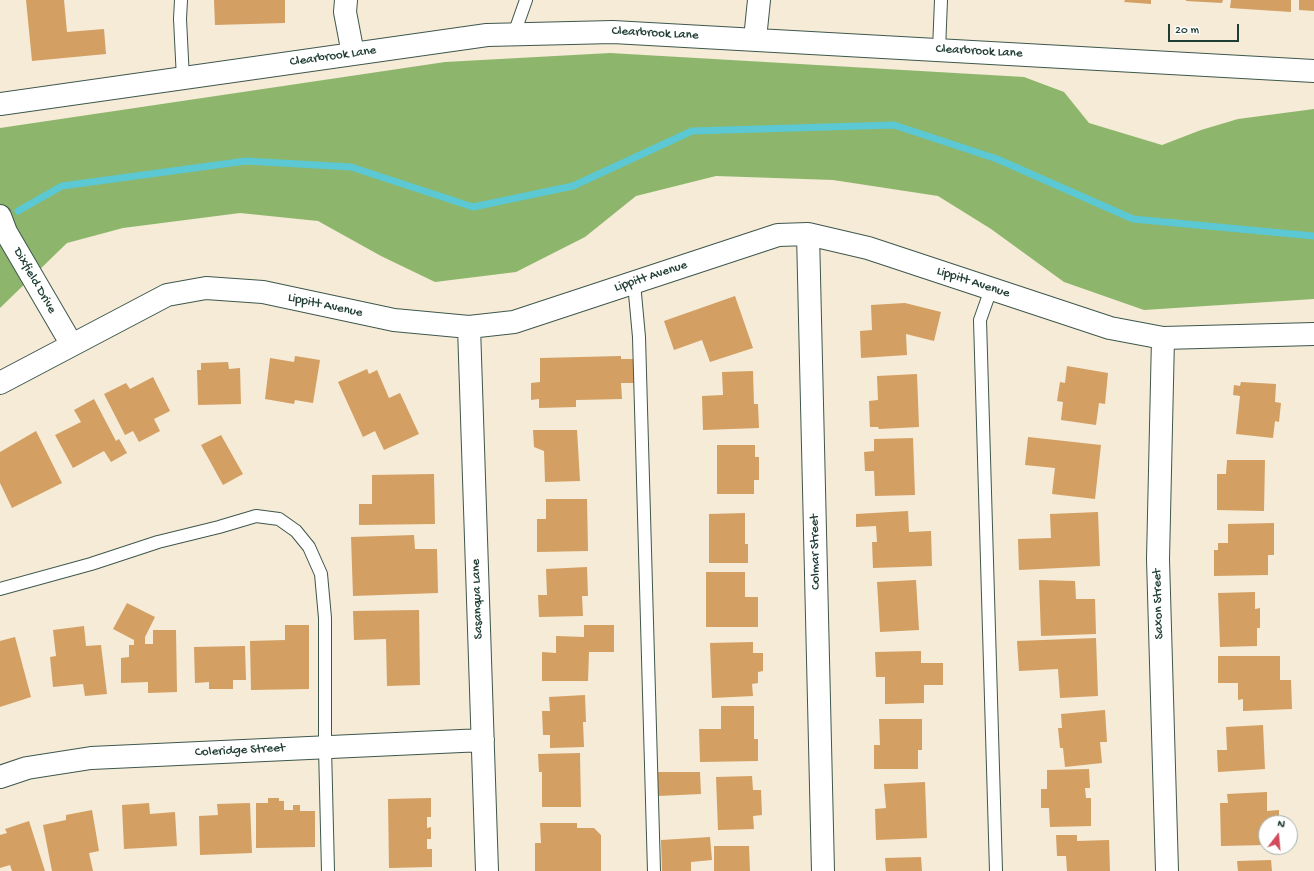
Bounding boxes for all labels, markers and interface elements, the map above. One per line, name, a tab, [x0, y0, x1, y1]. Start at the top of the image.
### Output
scale bar	[1170, 16, 1241, 42]
street label: Clearbrook Lane	[611, 24, 699, 44]
text: 20 m	[1175, 24, 1199, 38]
street label: Clearbrook Lane	[935, 42, 1023, 62]
street label: Clearbrook Lane	[289, 43, 377, 71]
street label: Dixfield Drive	[9, 245, 59, 317]
street label: Lippitt Avenue	[612, 258, 690, 296]
street label: Lippitt Avenue	[934, 264, 1012, 302]
street label: Lippitt Avenue	[286, 290, 364, 322]
street label: Colmar Street	[808, 514, 824, 590]
street label: Sasanqua Lane	[469, 559, 487, 639]
street label: Saxon Street	[1150, 568, 1168, 640]
street label: Coleridge Street	[195, 741, 285, 761]
north arrow	[1258, 815, 1298, 855]
text: N	[1276, 818, 1286, 831]

